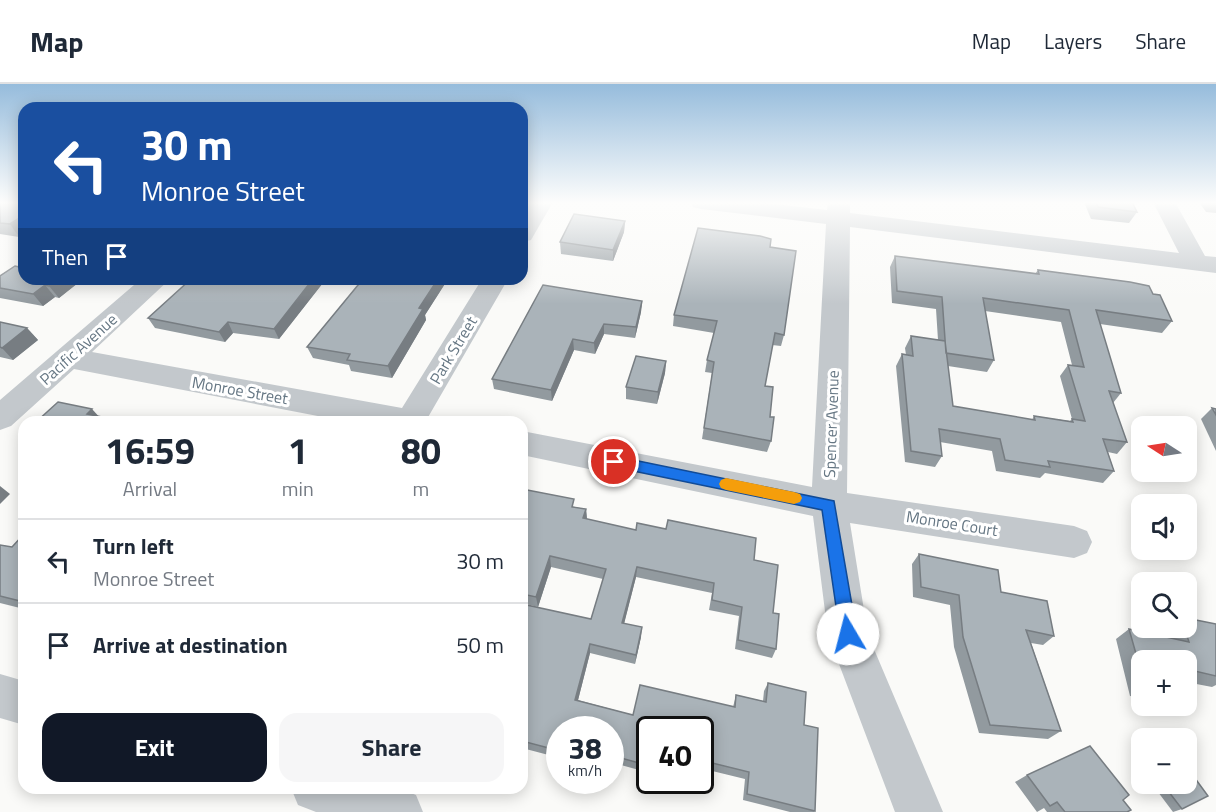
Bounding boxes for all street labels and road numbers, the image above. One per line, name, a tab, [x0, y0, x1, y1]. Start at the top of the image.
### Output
street label: Pacific Avenue	[34, 308, 122, 390]
street label: Park Street	[423, 311, 483, 388]
street label: Monroe Street	[190, 370, 290, 410]
street label: Spencer Avenue	[817, 370, 845, 478]
street label: Monroe Court	[904, 504, 1000, 542]

